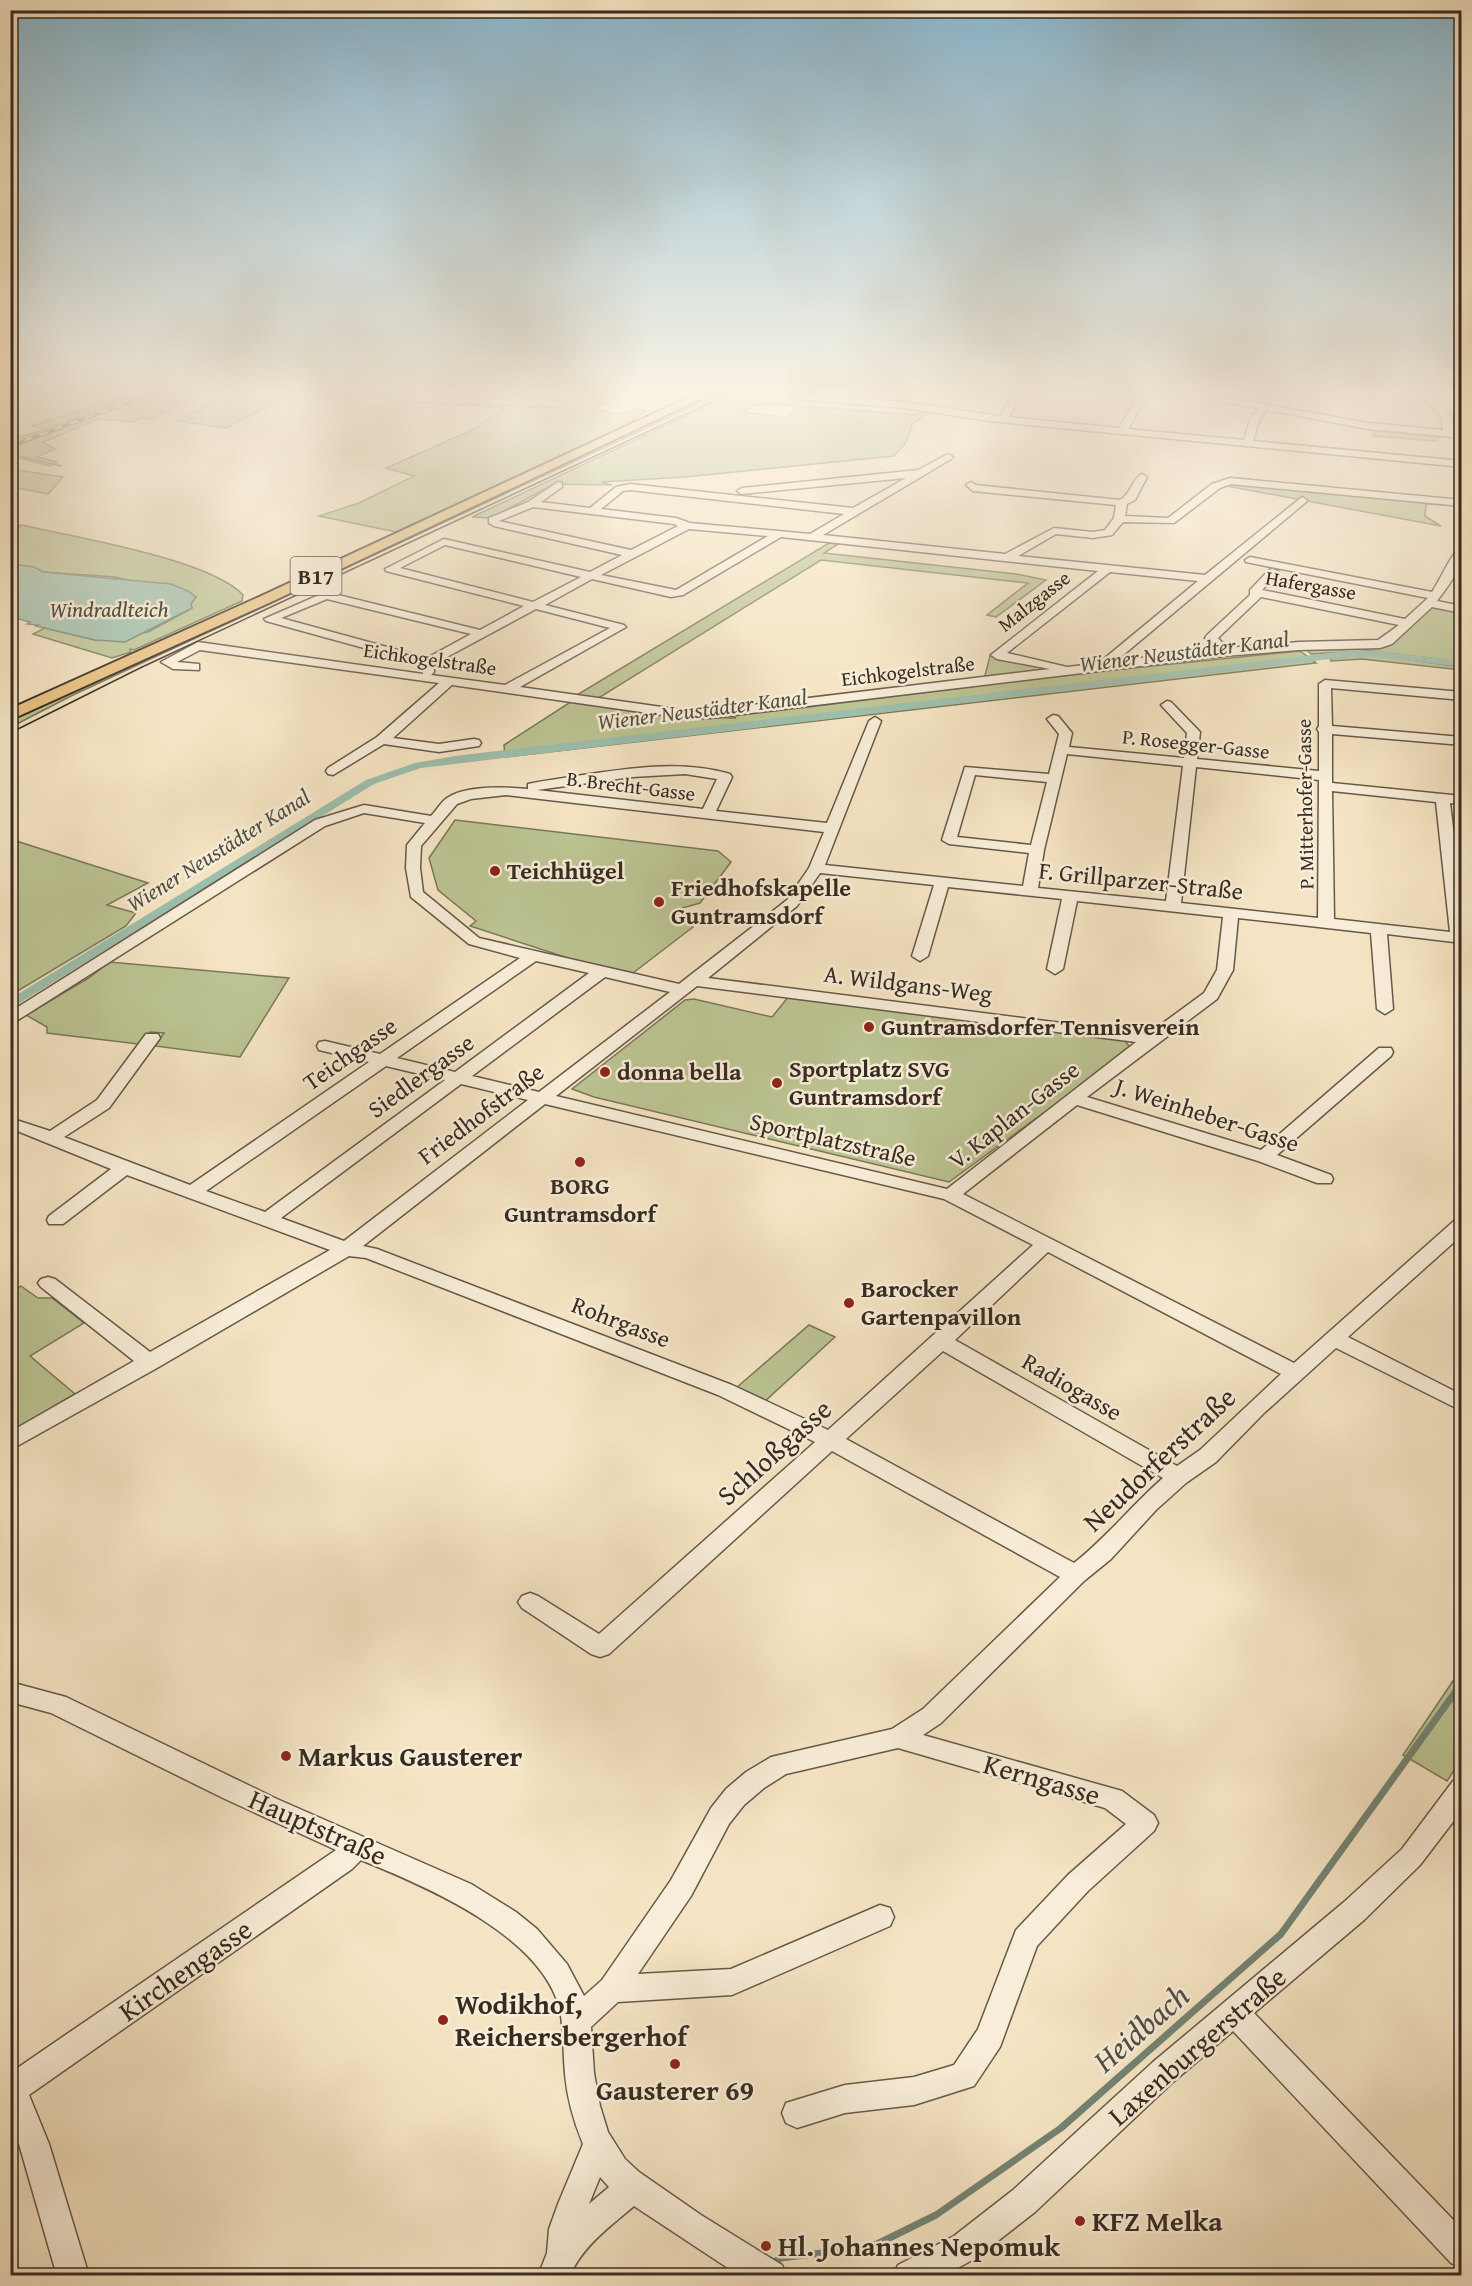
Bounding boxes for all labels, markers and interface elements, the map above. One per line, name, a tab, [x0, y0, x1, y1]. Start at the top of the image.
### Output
road number: B17	[290, 557, 342, 595]
street label: Hafergasse	[1264, 562, 1359, 607]
street label: Malzgasse	[991, 563, 1076, 638]
water label: Windradlteich	[49, 593, 169, 625]
water label: Wiener Neustädter Kanal	[1078, 622, 1290, 680]
street label: Eichkogelstraße	[362, 635, 498, 682]
street label: Eichkogelstraße	[840, 648, 976, 693]
water label: Wiener Neustädter Kanal	[596, 680, 808, 738]
street label: P. Mitterhofer-Gasse	[1289, 718, 1320, 890]
street label: P. Rosegger-Gasse	[1121, 721, 1271, 766]
street label: B. Brecht-Gasse	[565, 763, 697, 808]
water label: Wiener Neustädter Kanal	[120, 781, 316, 919]
street label: F. Grillparzer-Straße	[1037, 852, 1245, 909]
place label: Teichhügel	[507, 853, 625, 888]
marker: Teichhügel	[488, 864, 502, 878]
place label: Friedhofskapelle Guntramsdorf	[671, 870, 851, 933]
marker: Friedhofskapelle Guntramsdorf	[652, 895, 666, 909]
street label: A. Wildgans-Weg	[822, 956, 994, 1011]
street label: Teichgasse	[295, 1008, 404, 1099]
place label: Guntramsdorfer Tennisverein	[881, 1009, 1199, 1044]
marker: Guntramsdorfer Tennisverein	[862, 1020, 876, 1034]
street label: Siedlergasse	[360, 1025, 481, 1126]
place label: Sportplatz SVG Guntramsdorf	[789, 1051, 950, 1114]
street label: V. Kaplan-Gasse	[941, 1052, 1087, 1177]
street label: Friedhofstraße	[410, 1054, 551, 1173]
place label: donna bella	[617, 1054, 742, 1089]
marker: donna bella	[598, 1065, 612, 1079]
street label: J. Weinheber-Gasse	[1108, 1067, 1304, 1161]
marker: Sportplatz SVG Guntramsdorf	[770, 1076, 784, 1090]
street label: Sportplatzstraße	[747, 1103, 920, 1176]
marker: BORG Guntramsdorf	[573, 1155, 587, 1169]
place label: BORG Guntramsdorf	[504, 1168, 658, 1231]
place label: Barocker Gartenpavillon	[861, 1271, 1021, 1334]
street label: Rohrgasse	[567, 1287, 676, 1356]
marker: Barocker Gartenpavillon	[842, 1296, 856, 1310]
street label: Radiogasse	[1016, 1344, 1129, 1429]
street label: Neudorferstraße	[1073, 1377, 1244, 1540]
street label: Schloßgasse	[707, 1389, 840, 1515]
place label: Markus Gausterer	[298, 1735, 522, 1776]
street label: Kerngasse	[979, 1742, 1105, 1815]
marker: Markus Gausterer	[279, 1749, 293, 1763]
street label: Hauptstraße	[243, 1778, 394, 1875]
street label: Kirchengasse	[110, 1908, 260, 2031]
street label: Laxenburgerstraße	[1099, 1957, 1295, 2135]
water label: Heidbach	[1081, 1972, 1199, 2084]
place label: Wodikhof, Reichersbergerhof	[455, 1983, 690, 2056]
marker: Wodikhof, Reichersbergerhof	[436, 2013, 450, 2027]
marker: Gausterer 69	[668, 2057, 682, 2071]
place label: Gausterer 69	[596, 2069, 754, 2110]
place label: KFZ Melka	[1092, 2200, 1223, 2241]
marker: KFZ Melka	[1073, 2214, 1087, 2228]
place label: Hl. Johannes Nepomuk	[778, 2225, 1061, 2266]
marker: Hl. Johannes Nepomuk	[759, 2239, 773, 2253]

